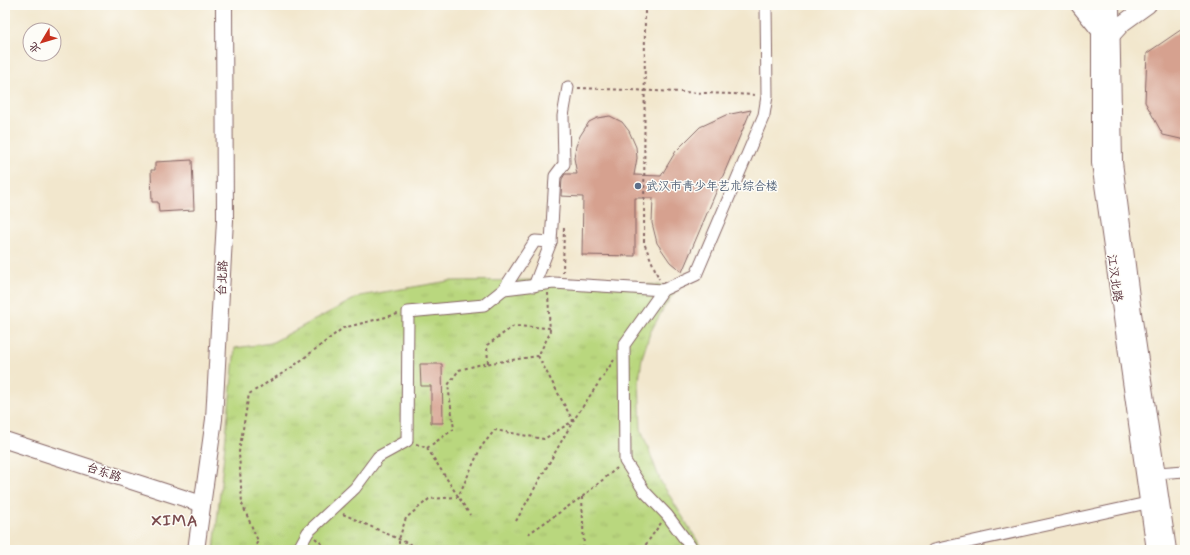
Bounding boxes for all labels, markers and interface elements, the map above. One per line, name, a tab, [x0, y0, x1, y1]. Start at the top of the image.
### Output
north arrow	[22, 22, 62, 62]
text: 北	[26, 39, 44, 56]
place label: 武汉市青少年艺术综合楼	[646, 179, 778, 195]
marker: 武汉市青少年艺术综合楼	[633, 181, 643, 191]
street label: 江汉北路	[1103, 253, 1125, 303]
street label: 台北路	[214, 260, 232, 296]
street label: 台东路	[84, 460, 123, 486]
district label: XIMA	[151, 511, 199, 532]

